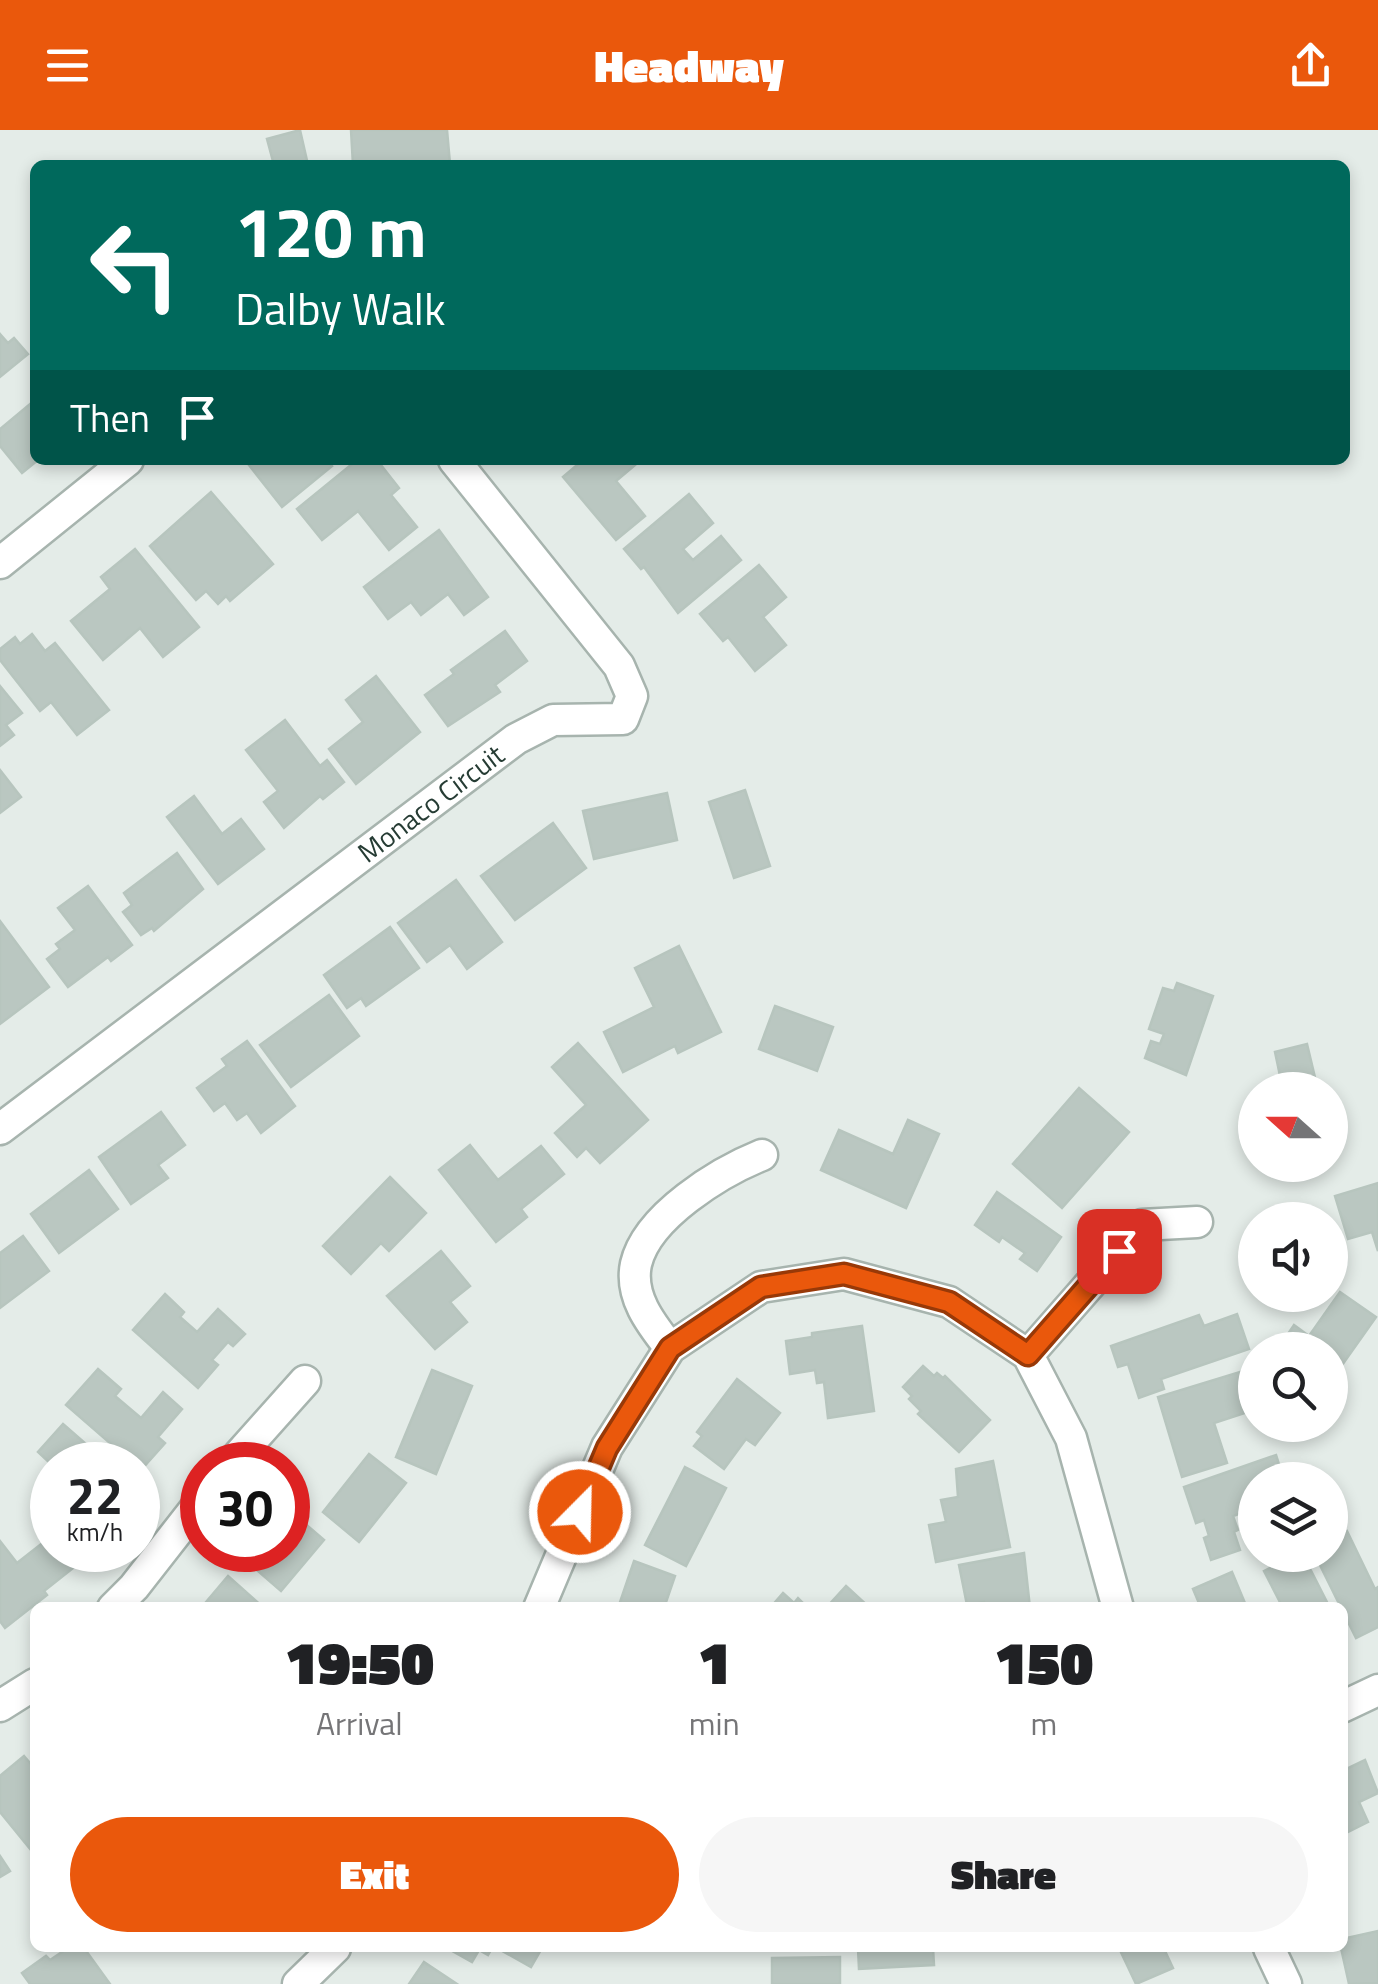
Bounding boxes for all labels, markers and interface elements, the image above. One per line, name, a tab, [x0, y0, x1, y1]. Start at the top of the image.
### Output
text: Headway	[594, 31, 784, 99]
icon: menu	[40, 38, 95, 93]
icon: share	[1283, 38, 1338, 93]
text: 120 m	[235, 178, 427, 284]
icon: left	[70, 200, 200, 330]
text: Dalby Walk	[235, 274, 446, 342]
text: Then	[70, 389, 150, 447]
icon: arrive	[170, 390, 225, 445]
street label: Monaco Circuit	[348, 733, 513, 873]
north arrow	[1238, 1072, 1348, 1182]
map controls	[1238, 1072, 1348, 1572]
button: sound	[1238, 1202, 1348, 1312]
pin	[1077, 1209, 1162, 1294]
icon: arrive	[1092, 1224, 1147, 1279]
button: search	[1238, 1332, 1348, 1442]
speed limit sign: 30	[180, 1442, 310, 1572]
text: 22	[67, 1457, 123, 1533]
position arrow	[528, 1460, 632, 1564]
button: layers	[1238, 1462, 1348, 1572]
text: km/h	[67, 1513, 123, 1551]
text: 19:50	[285, 1616, 434, 1707]
text: 1	[698, 1616, 731, 1707]
text: 150	[994, 1616, 1093, 1707]
text: Arrival	[316, 1699, 403, 1747]
text: min	[689, 1699, 740, 1747]
text: m	[1030, 1699, 1057, 1747]
button: Exit	[70, 1817, 679, 1932]
button: Share	[699, 1817, 1308, 1932]

